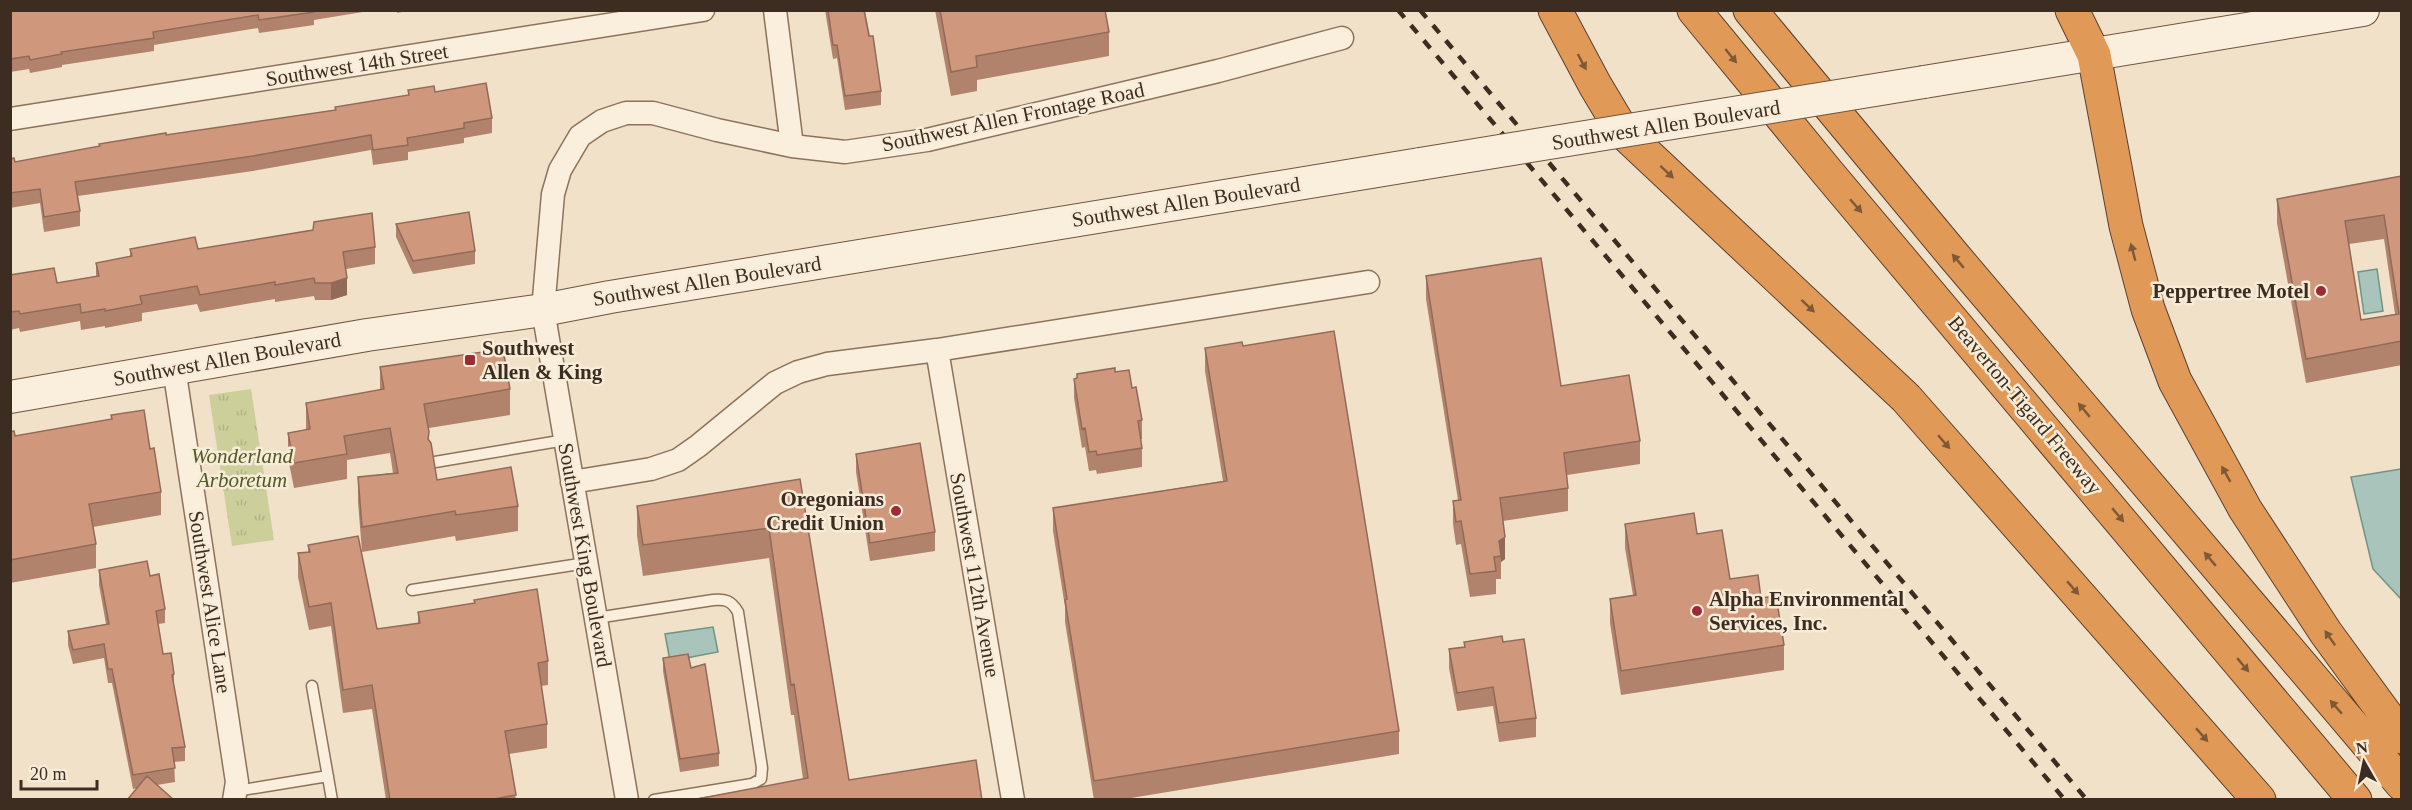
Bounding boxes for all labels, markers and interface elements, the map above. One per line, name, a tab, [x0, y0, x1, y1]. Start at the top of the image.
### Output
street label: Southwest 14th Street	[264, 39, 450, 91]
one-way arrow	[1725, 48, 1738, 64]
one-way arrow	[1577, 54, 1587, 71]
street label: Southwest Allen Frontage Road	[880, 77, 1147, 157]
street label: Southwest Allen Boulevard	[1550, 95, 1782, 155]
one-way arrow	[1659, 164, 1673, 178]
street label: Southwest Allen Boulevard	[1070, 172, 1302, 232]
one-way arrow	[1849, 198, 1862, 213]
one-way arrow	[2128, 243, 2137, 261]
street label: Southwest Allen Boulevard	[591, 251, 823, 311]
one-way arrow	[1952, 253, 1965, 269]
place label: Peppertree Motel	[2153, 279, 2309, 303]
marker: Peppertree Motel	[2314, 284, 2328, 298]
one-way arrow	[1801, 298, 1815, 312]
street label: Beaverton-Tigard Freeway	[1943, 311, 2107, 500]
street label: Southwest Allen Boulevard	[111, 327, 343, 391]
place label: Southwest Allen & King	[482, 336, 603, 384]
marker: Southwest Allen & King	[463, 353, 477, 367]
one-way arrow	[2078, 403, 2091, 418]
one-way arrow	[1937, 434, 1950, 449]
street label: Southwest King Boulevard	[553, 441, 617, 670]
park label: Wonderland Arboretum	[191, 444, 293, 492]
one-way arrow	[2221, 465, 2231, 482]
street label: Southwest 112th Avenue	[945, 471, 1005, 679]
place label: Oregonians Credit Union	[766, 487, 884, 535]
marker: Oregonians Credit Union	[889, 504, 903, 518]
one-way arrow	[2111, 507, 2124, 523]
street label: Southwest Alice Lane	[184, 509, 236, 695]
one-way arrow	[2203, 551, 2216, 567]
one-way arrow	[2066, 580, 2079, 595]
place label: Alpha Environmental Services, Inc.	[1709, 587, 1904, 635]
marker: Alpha Environmental Services, Inc.	[1690, 604, 1704, 618]
one-way arrow	[2324, 631, 2336, 647]
one-way arrow	[2236, 657, 2248, 672]
one-way arrow	[2330, 700, 2343, 715]
one-way arrow	[2195, 727, 2208, 742]
north arrow	[2334, 732, 2394, 792]
text: N	[2355, 738, 2369, 757]
scale bar	[21, 753, 98, 791]
text: 20 m	[30, 764, 67, 784]

